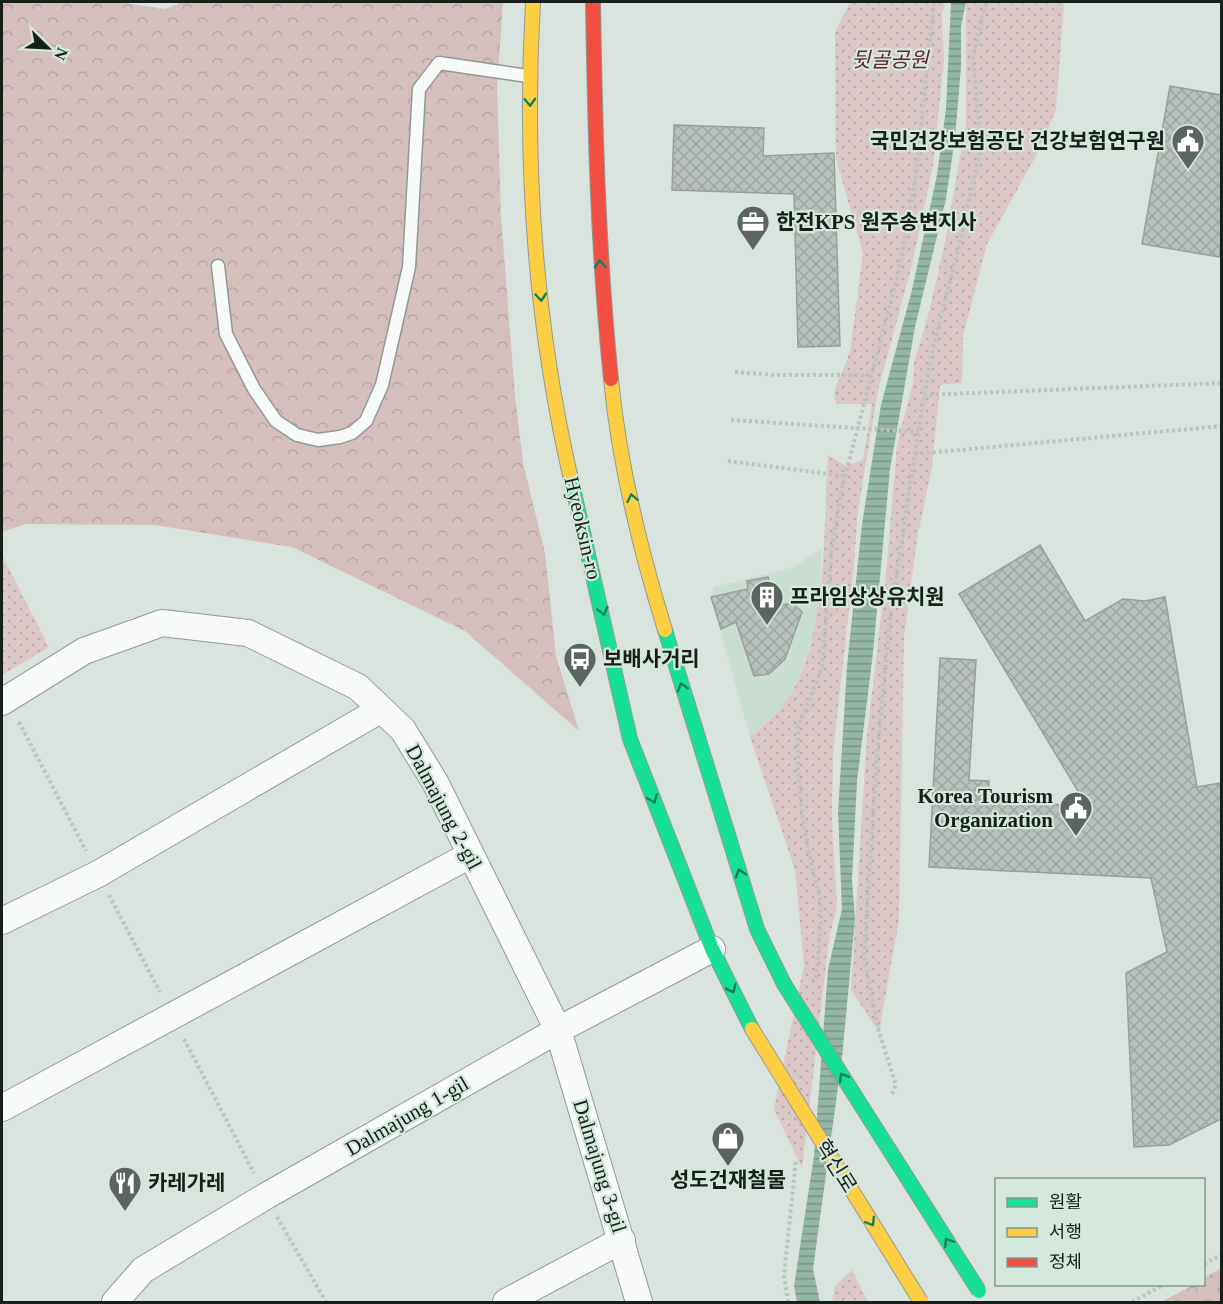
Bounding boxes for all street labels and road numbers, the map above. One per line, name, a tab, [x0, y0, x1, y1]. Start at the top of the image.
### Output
street label: Hyeoksin-ro	[559, 474, 607, 582]
street label: Dalmajung 2-gil	[401, 740, 487, 874]
street label: Dalmajung 1-gil	[341, 1071, 473, 1161]
street label: Dalmajung 3-gil	[568, 1096, 632, 1236]
street label: 혁신로	[810, 1135, 862, 1197]

